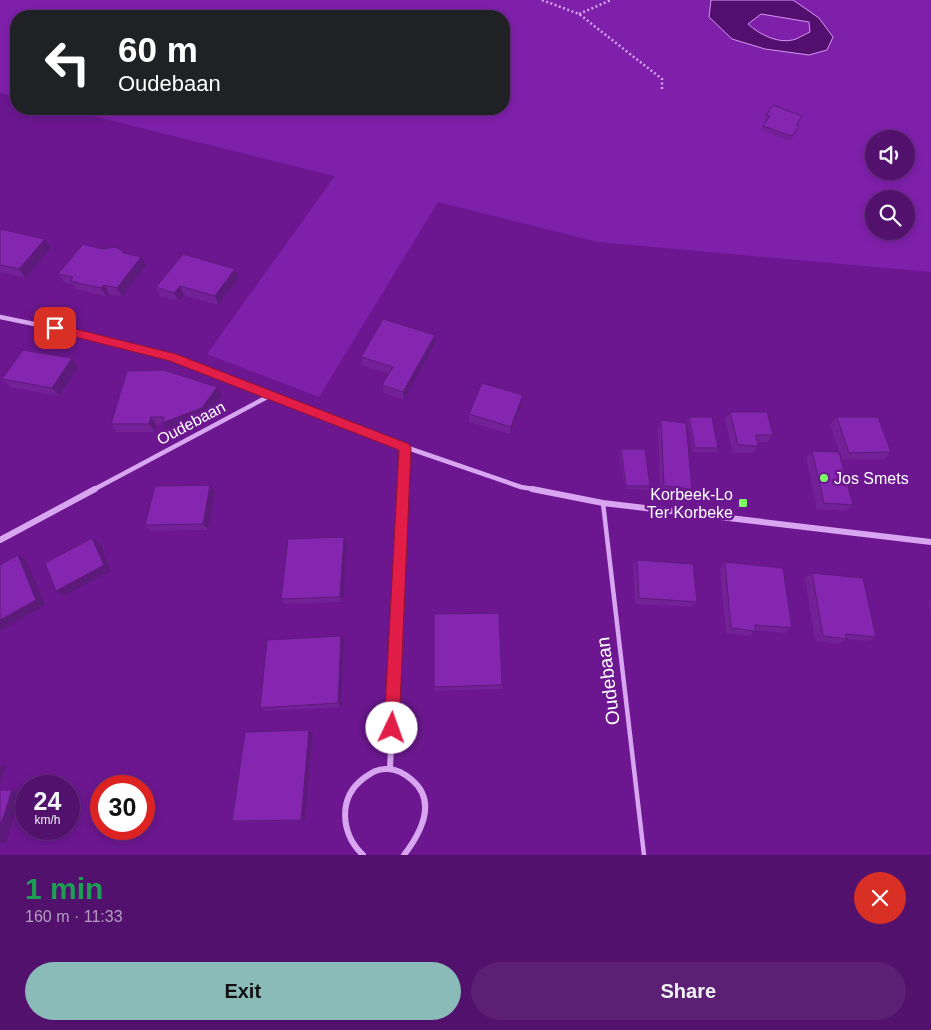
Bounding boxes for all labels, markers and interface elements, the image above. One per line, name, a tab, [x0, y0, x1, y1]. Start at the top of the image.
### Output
icon: left	[35, 30, 100, 95]
text: 60 m	[118, 30, 198, 69]
text: Oudebaan	[118, 71, 221, 96]
map controls	[865, 130, 915, 240]
button: sound	[865, 130, 915, 180]
button: search	[865, 190, 915, 240]
pin	[34, 307, 76, 349]
icon: arrive	[41, 314, 69, 342]
street label: Oudebaan	[154, 398, 228, 448]
place label: Jos Smets	[834, 470, 909, 487]
marker: Jos Smets	[818, 472, 830, 484]
place label: Korbeek-Lo Ter Korbeke	[647, 486, 733, 521]
marker: Korbeek-Lo Ter Korbeke	[737, 497, 749, 509]
street label: Oudebaan	[592, 636, 624, 726]
position arrow	[365, 701, 417, 753]
speed limit sign: 30	[90, 775, 155, 840]
text: 24	[34, 787, 61, 815]
text: km/h	[34, 813, 61, 827]
text: 1 min	[25, 872, 103, 905]
button: close	[854, 872, 906, 924]
text: 160 m · 11:33	[25, 908, 123, 925]
button: Exit	[25, 962, 461, 1020]
button: Share	[471, 962, 906, 1020]

